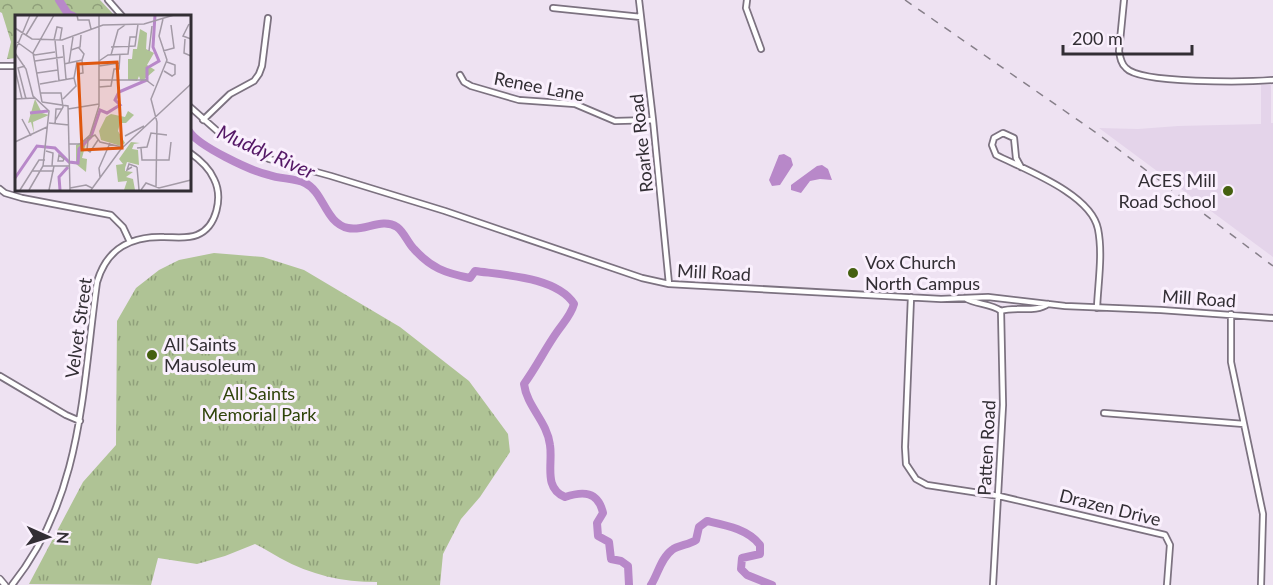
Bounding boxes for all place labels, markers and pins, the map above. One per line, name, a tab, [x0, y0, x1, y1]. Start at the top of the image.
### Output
place label: ACES Mill Road School	[1118, 169, 1216, 212]
marker: ACES Mill Road School	[1221, 184, 1235, 198]
place label: Vox Church North Campus	[865, 251, 980, 294]
marker: Vox Church North Campus	[846, 266, 860, 280]
place label: All Saints Mausoleum	[164, 333, 256, 376]
marker: All Saints Mausoleum	[145, 348, 159, 362]

